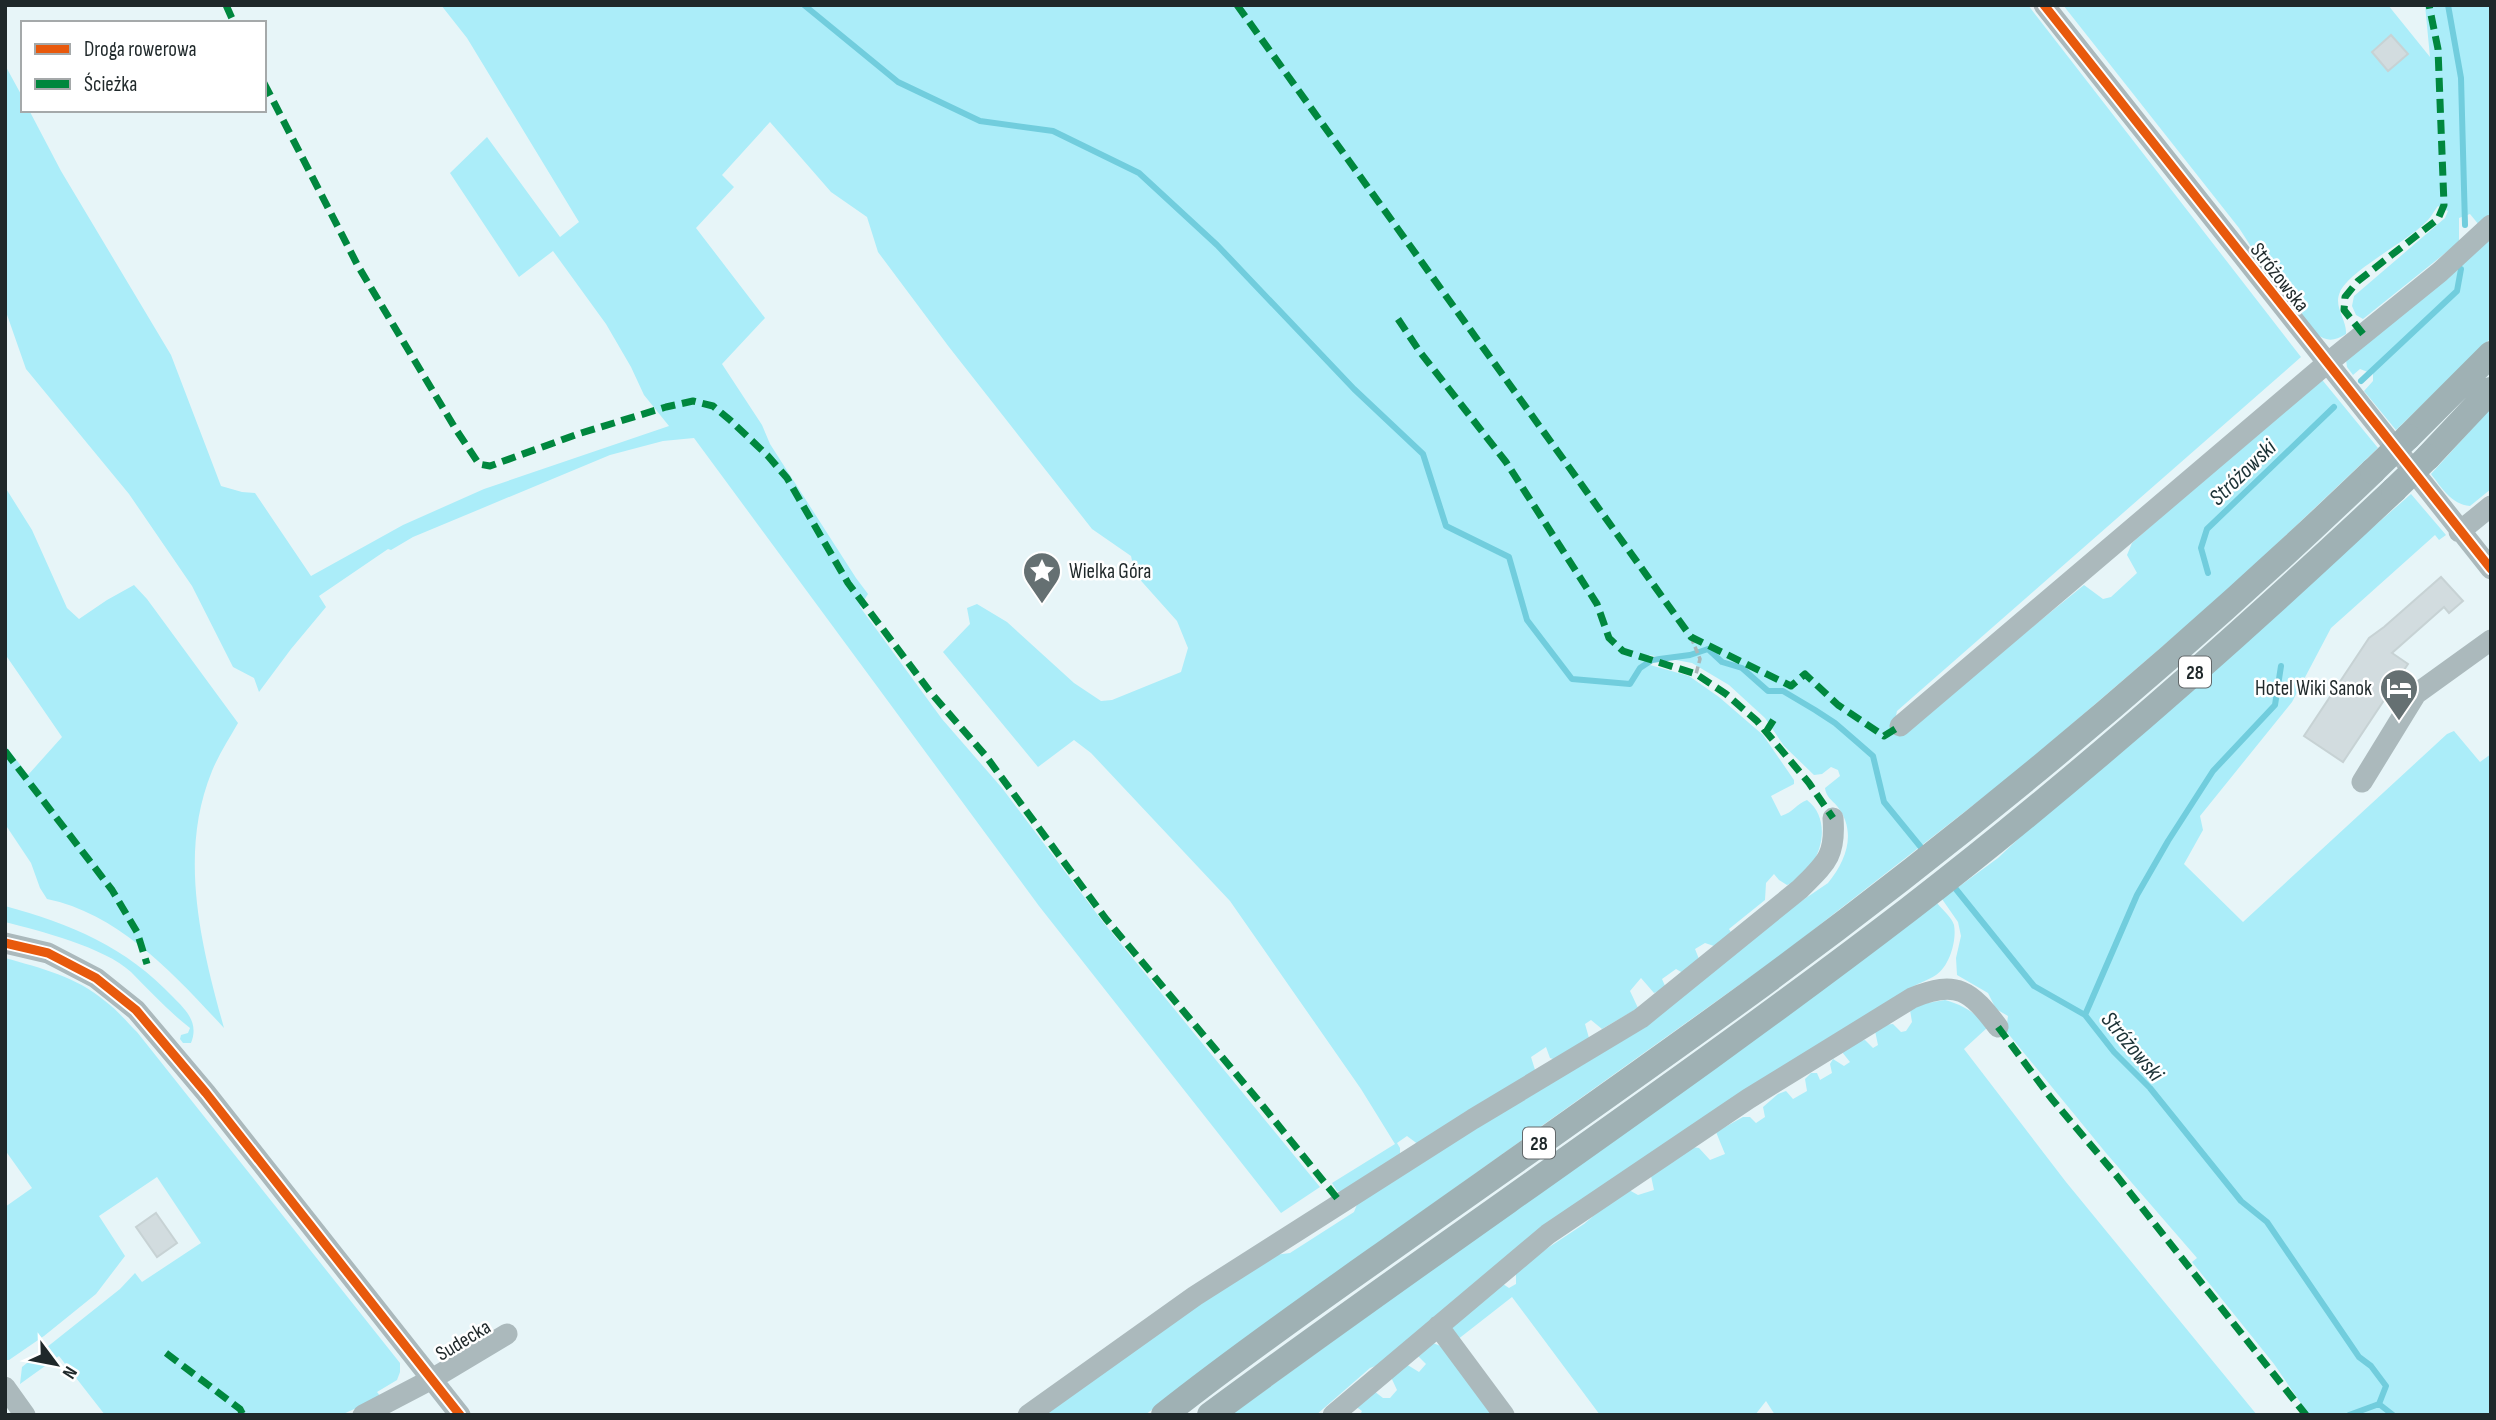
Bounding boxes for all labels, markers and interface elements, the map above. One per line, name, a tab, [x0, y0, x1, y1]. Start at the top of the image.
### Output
legend	[21, 21, 266, 112]
text: Droga rowerowa	[84, 37, 197, 62]
text: Ścieżka	[84, 72, 137, 97]
street label: Stróżowska	[2245, 238, 2314, 317]
water label: Stróżowski	[2203, 433, 2283, 511]
place icon: Wielka Góra	[1021, 550, 1063, 605]
place label: Wielka Góra	[1069, 559, 1151, 584]
road number: 28	[2179, 656, 2211, 688]
hotel icon: Hotel Wiki Sanok	[2378, 667, 2420, 722]
place label: Hotel Wiki Sanok	[2255, 676, 2372, 701]
water label: Stróżowski	[2095, 1006, 2170, 1088]
road number: 28	[1523, 1128, 1555, 1158]
street label: Sudecka	[431, 1314, 495, 1366]
north arrow	[21, 1329, 91, 1399]
text: N	[57, 1362, 82, 1383]

